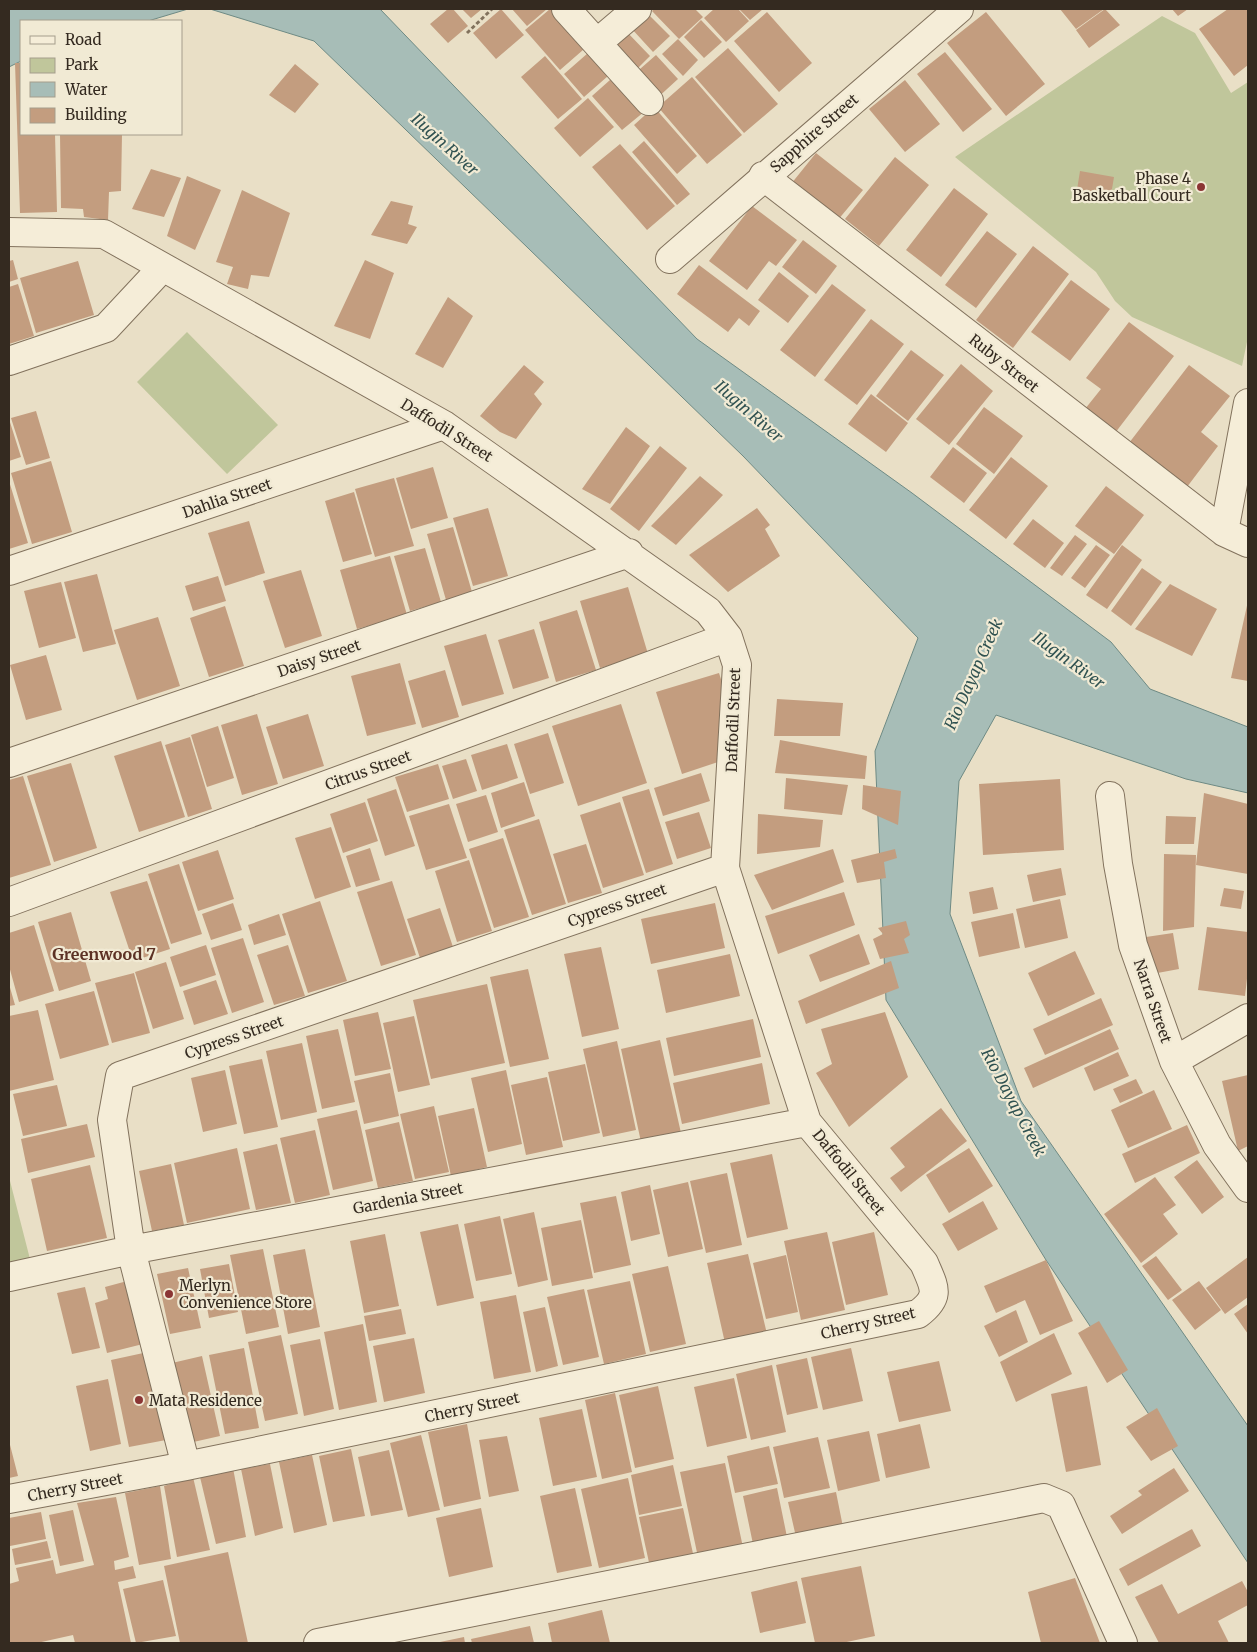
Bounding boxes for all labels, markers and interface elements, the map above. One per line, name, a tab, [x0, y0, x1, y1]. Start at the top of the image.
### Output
legend	[20, 20, 182, 135]
text: Road	[65, 30, 101, 49]
text: Park	[65, 55, 99, 74]
text: Water	[64, 80, 108, 99]
street label: Sapphire Street	[766, 89, 862, 177]
text: Building	[65, 105, 127, 124]
water label: Ilugin River	[407, 109, 483, 180]
place label: Phase 4 Basketball Court	[1072, 169, 1191, 205]
marker: Phase 4 Basketball Court	[1195, 181, 1207, 193]
street label: Ruby Street	[965, 330, 1043, 396]
water label: Ilugin River	[711, 376, 788, 446]
street label: Daffodil Street	[397, 394, 497, 466]
street label: Dahlia Street	[180, 474, 274, 522]
water label: Rio Dayap Creek	[940, 615, 1006, 732]
water label: Ilugin River	[1029, 627, 1109, 693]
street label: Daisy Street	[275, 635, 363, 681]
street label: Daffodil Street	[722, 667, 744, 773]
street label: Citrus Street	[322, 746, 414, 794]
street label: Cypress Street	[565, 879, 669, 931]
district label: Greenwood 7	[52, 944, 156, 964]
street label: Narra Street	[1130, 957, 1176, 1046]
street label: Cypress Street	[182, 1011, 286, 1063]
water label: Rio Dayap Creek	[977, 1045, 1051, 1159]
street label: Daffodil Street	[809, 1125, 889, 1219]
street label: Gardenia Street	[351, 1178, 465, 1218]
place label: Merlyn Convenience Store	[179, 1276, 312, 1312]
marker: Merlyn Convenience Store	[163, 1288, 175, 1300]
street label: Cherry Street	[819, 1303, 917, 1343]
street label: Cherry Street	[423, 1388, 521, 1426]
place label: Mata Residence	[149, 1391, 262, 1410]
marker: Mata Residence	[133, 1394, 145, 1406]
street label: Cherry Street	[26, 1468, 124, 1506]

